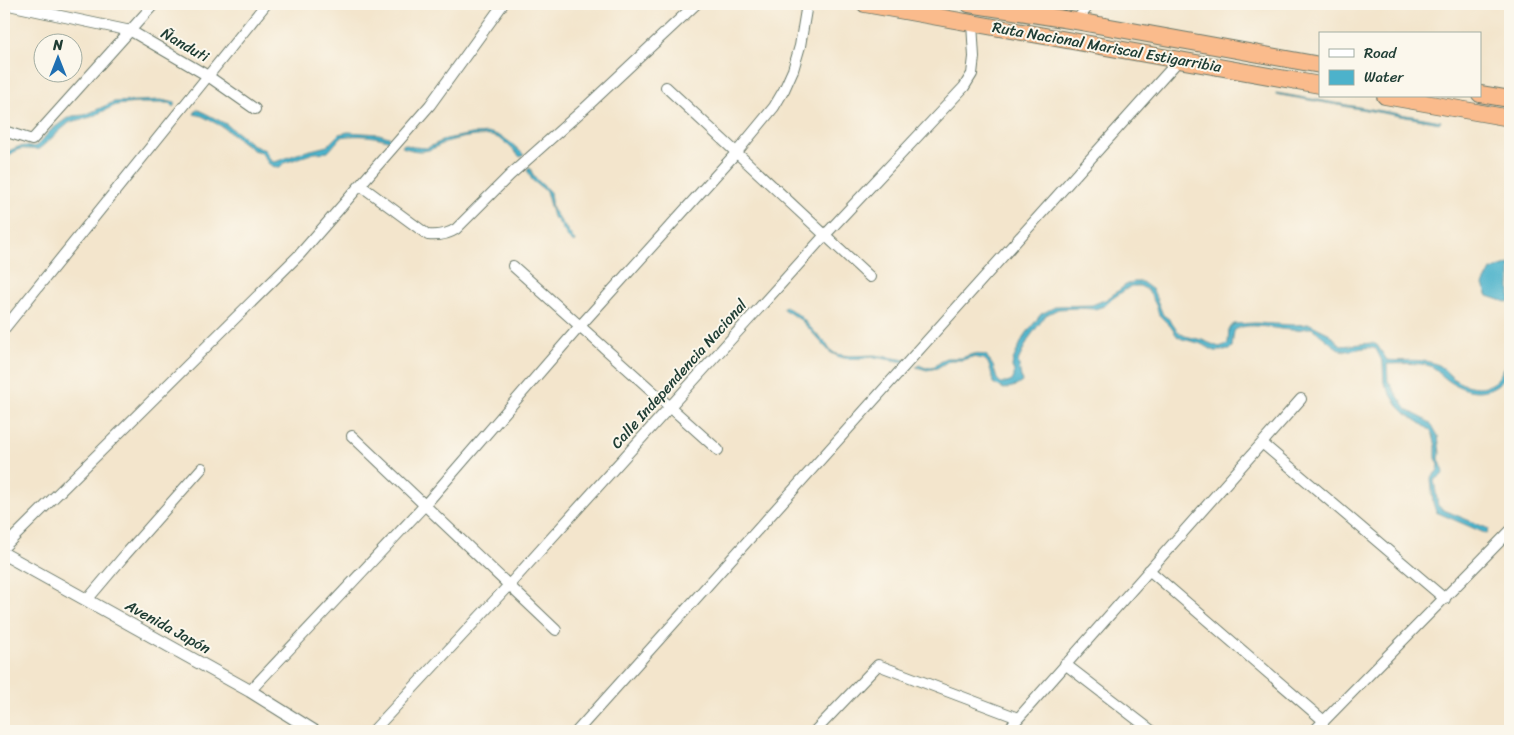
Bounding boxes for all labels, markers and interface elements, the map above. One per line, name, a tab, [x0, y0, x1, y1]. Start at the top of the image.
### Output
street label: Ruta Nacional Mariscal Estigarribia	[990, 14, 1224, 80]
street label: Ñanduti	[156, 21, 215, 70]
north arrow	[32, 32, 82, 82]
legend	[1319, 32, 1482, 98]
text: N	[52, 33, 63, 58]
text: Road	[1364, 40, 1397, 66]
text: Water	[1364, 64, 1404, 90]
street label: Calle Independencia Nacional	[604, 293, 754, 455]
street label: Avenida Japón	[120, 592, 216, 661]

